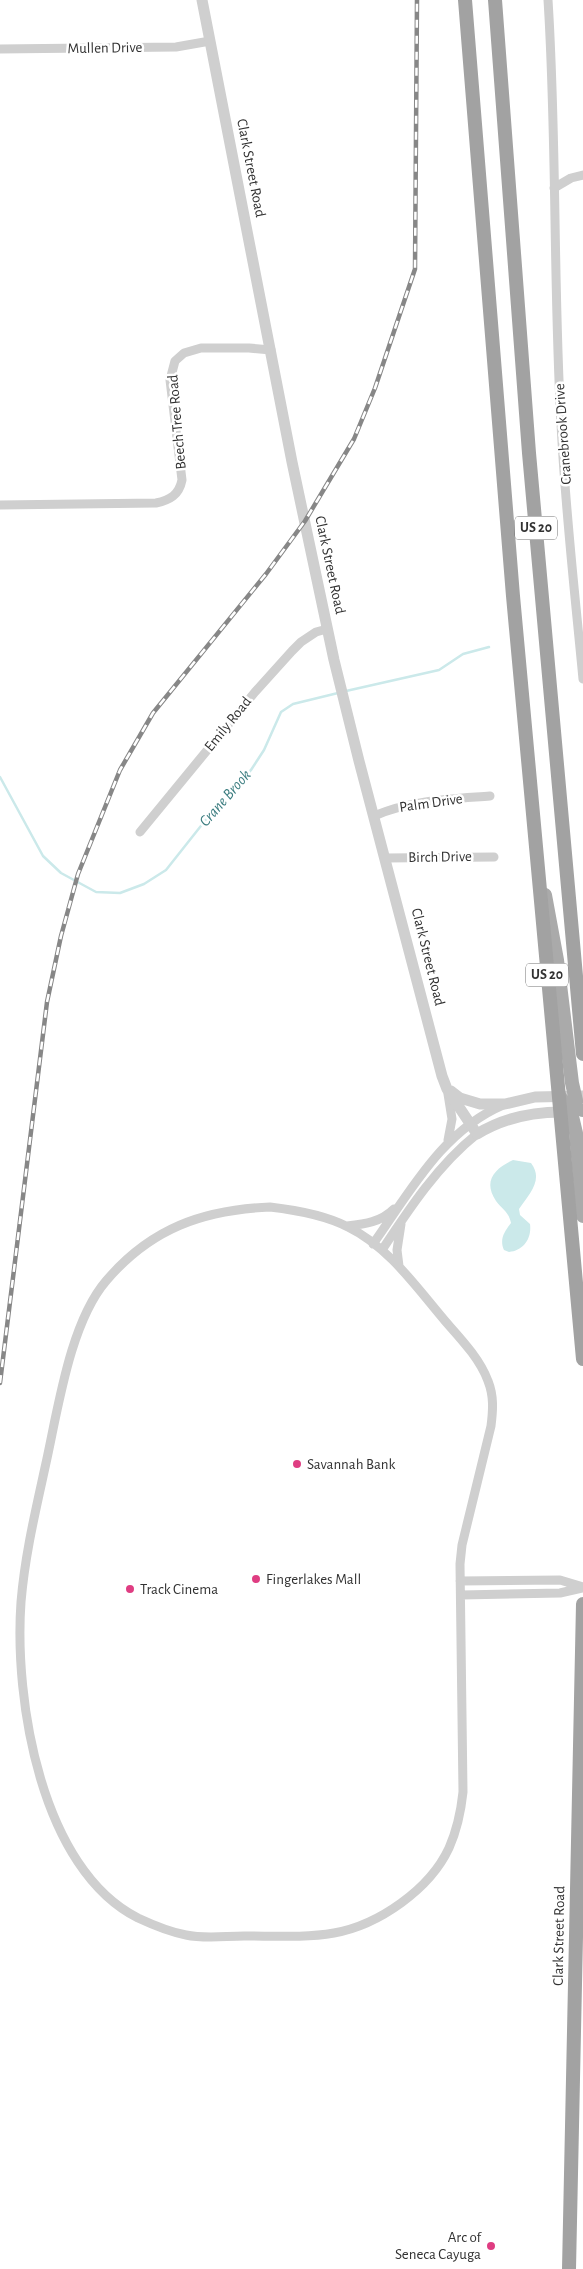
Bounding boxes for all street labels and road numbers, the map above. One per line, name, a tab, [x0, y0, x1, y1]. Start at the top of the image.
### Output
street label: Mullen Drive	[67, 40, 143, 56]
street label: Clark Street Road	[234, 117, 268, 219]
street label: Beech Tree Road	[165, 374, 189, 470]
street label: Cranebrook Drive	[552, 383, 574, 485]
street label: Clark Street Road	[312, 514, 348, 616]
road number: US 20	[515, 516, 557, 540]
street label: Emily Road	[202, 694, 254, 754]
street label: Palm Drive	[398, 791, 464, 815]
street label: Birch Drive	[408, 849, 472, 865]
street label: Clark Street Road	[409, 907, 447, 1008]
road number: US 20	[526, 964, 568, 986]
street label: Clark Street Road	[551, 1886, 567, 1986]

